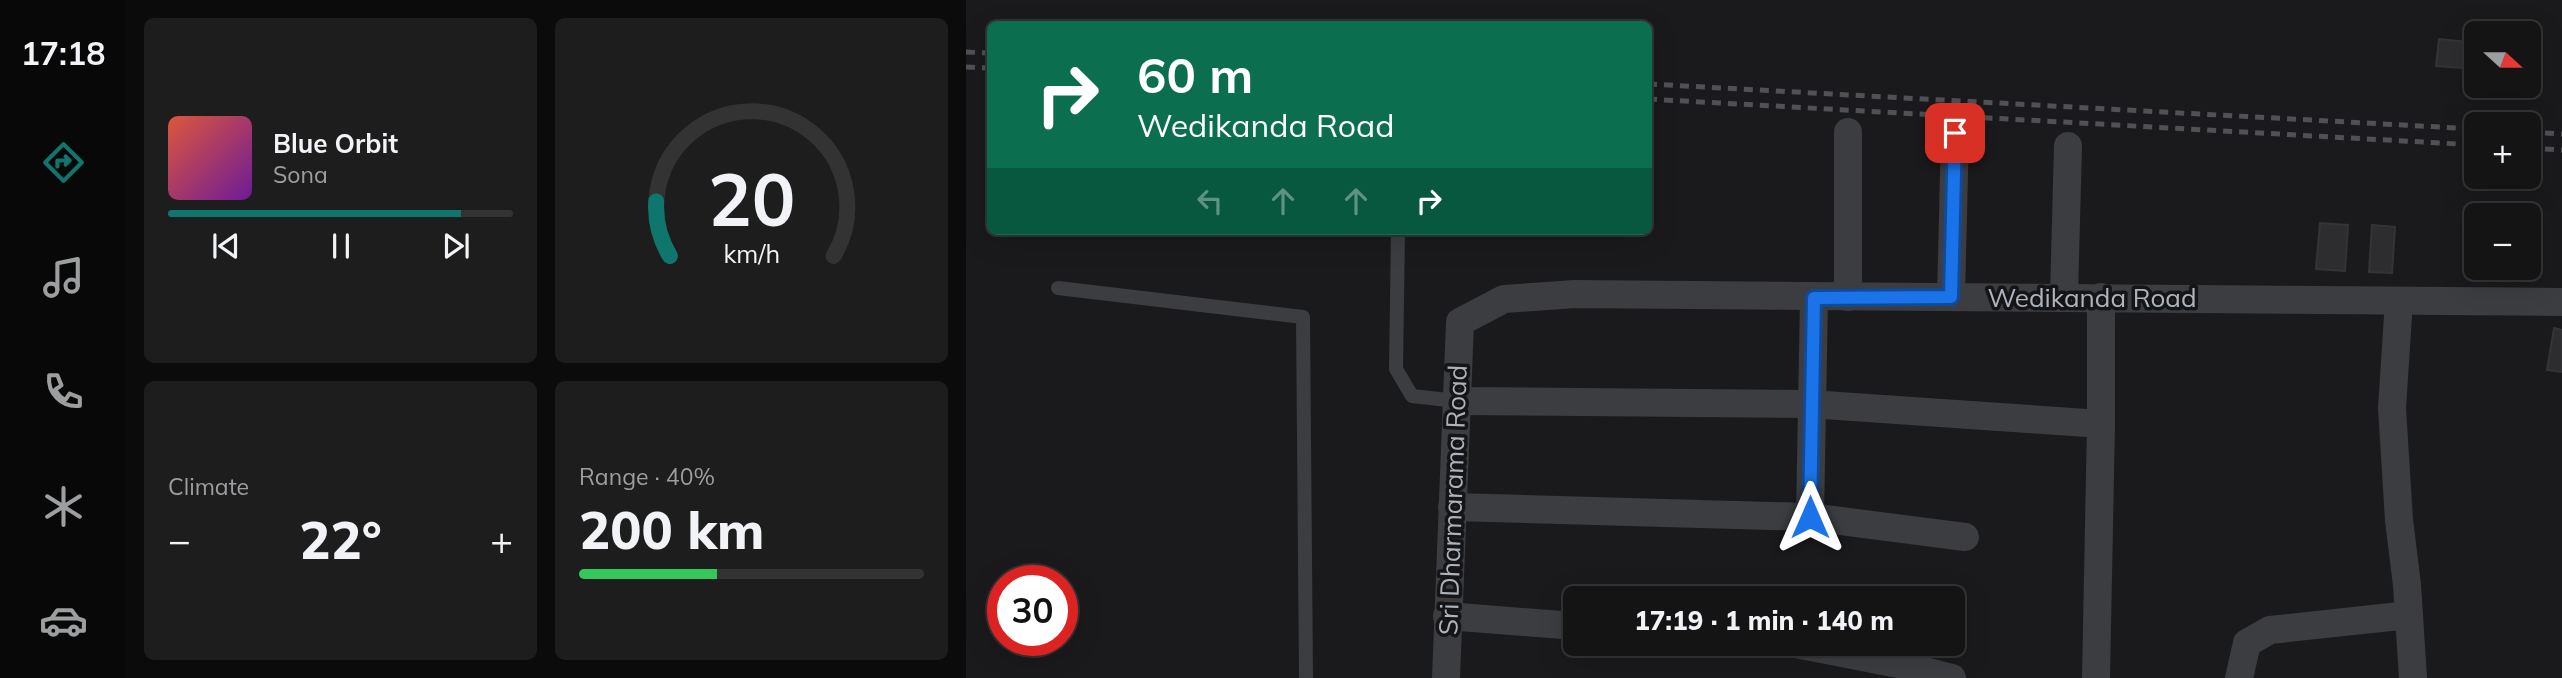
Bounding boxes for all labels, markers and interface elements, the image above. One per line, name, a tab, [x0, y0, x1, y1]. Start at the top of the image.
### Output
north arrow	[2464, 21, 2541, 98]
map controls	[2464, 21, 2541, 280]
text: 17:18	[21, 33, 105, 73]
text: 60 m	[1137, 44, 1253, 105]
icon: right	[1022, 49, 1113, 140]
pin	[1925, 103, 1985, 163]
text: Wedikanda Road	[1137, 105, 1394, 145]
button: +	[2464, 112, 2541, 189]
icon: arrive	[1936, 114, 1974, 152]
text: Blue Orbit	[273, 127, 398, 160]
icon: directions	[39, 138, 88, 187]
text: 20	[708, 154, 795, 245]
text: Sona	[273, 160, 328, 189]
icon: left	[1191, 182, 1229, 220]
icon: ahead	[1264, 182, 1302, 220]
icon: ahead	[1337, 182, 1375, 220]
icon: right	[1410, 182, 1448, 220]
button: −	[2464, 203, 2541, 280]
icon: previous	[207, 227, 245, 265]
icon: pause	[322, 227, 360, 265]
icon: next	[437, 227, 475, 265]
text: km/h	[723, 238, 780, 269]
icon: music	[39, 253, 88, 302]
street label: Wedikanda Road	[1987, 281, 2197, 314]
street label: Sri Dharmarama Road	[1431, 364, 1474, 636]
icon: phone	[39, 367, 88, 416]
text: Range · 40%	[579, 462, 715, 491]
text: Climate	[168, 472, 249, 501]
position arrow	[1773, 480, 1847, 554]
icon: climate	[39, 482, 88, 531]
text: 200 km	[579, 497, 764, 562]
text: 22°	[299, 507, 382, 572]
text: −	[168, 516, 191, 564]
text: +	[490, 516, 513, 564]
speed limit sign: 30	[987, 565, 1078, 656]
icon: car	[39, 596, 88, 645]
text: 17:19 · 1 min · 140 m	[1634, 604, 1894, 637]

